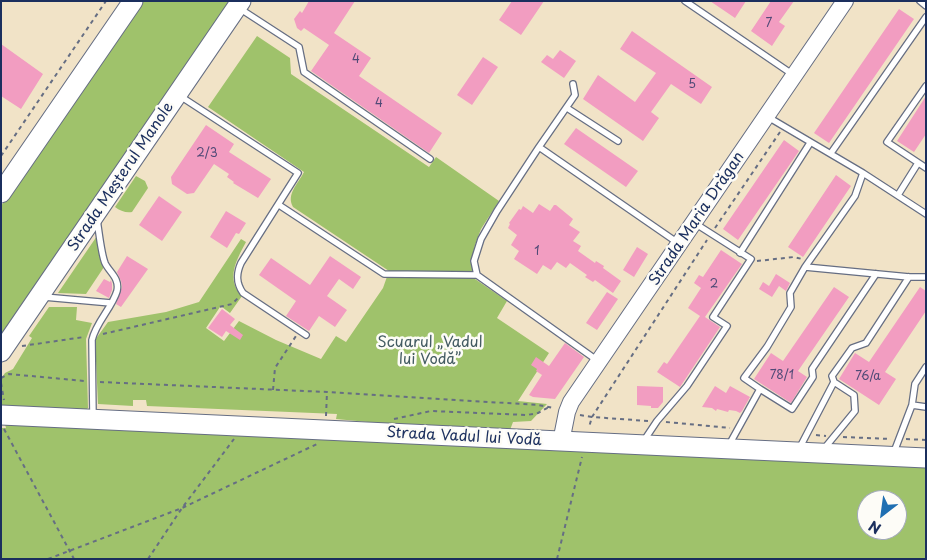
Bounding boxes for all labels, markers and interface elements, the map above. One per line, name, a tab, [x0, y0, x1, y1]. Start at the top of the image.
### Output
house number: 7	[766, 17, 772, 31]
house number: 4	[352, 53, 360, 67]
house number: 5	[688, 78, 696, 92]
house number: 4	[375, 97, 383, 111]
street label: Strada Meșterul Manole	[64, 99, 178, 255]
house number: 2/3	[196, 147, 218, 161]
street label: Strada Maria Drăgan	[646, 149, 748, 289]
house number: 1	[534, 245, 540, 259]
house number: 2	[710, 278, 718, 292]
park label: Scuarul „Vadul lui Vodă”	[378, 334, 482, 369]
house number: 78/1	[770, 369, 794, 383]
house number: 76/a	[855, 370, 881, 384]
street label: Strada Vadul lui Vodă	[386, 424, 542, 450]
north arrow	[857, 490, 907, 540]
text: N	[865, 516, 885, 539]

